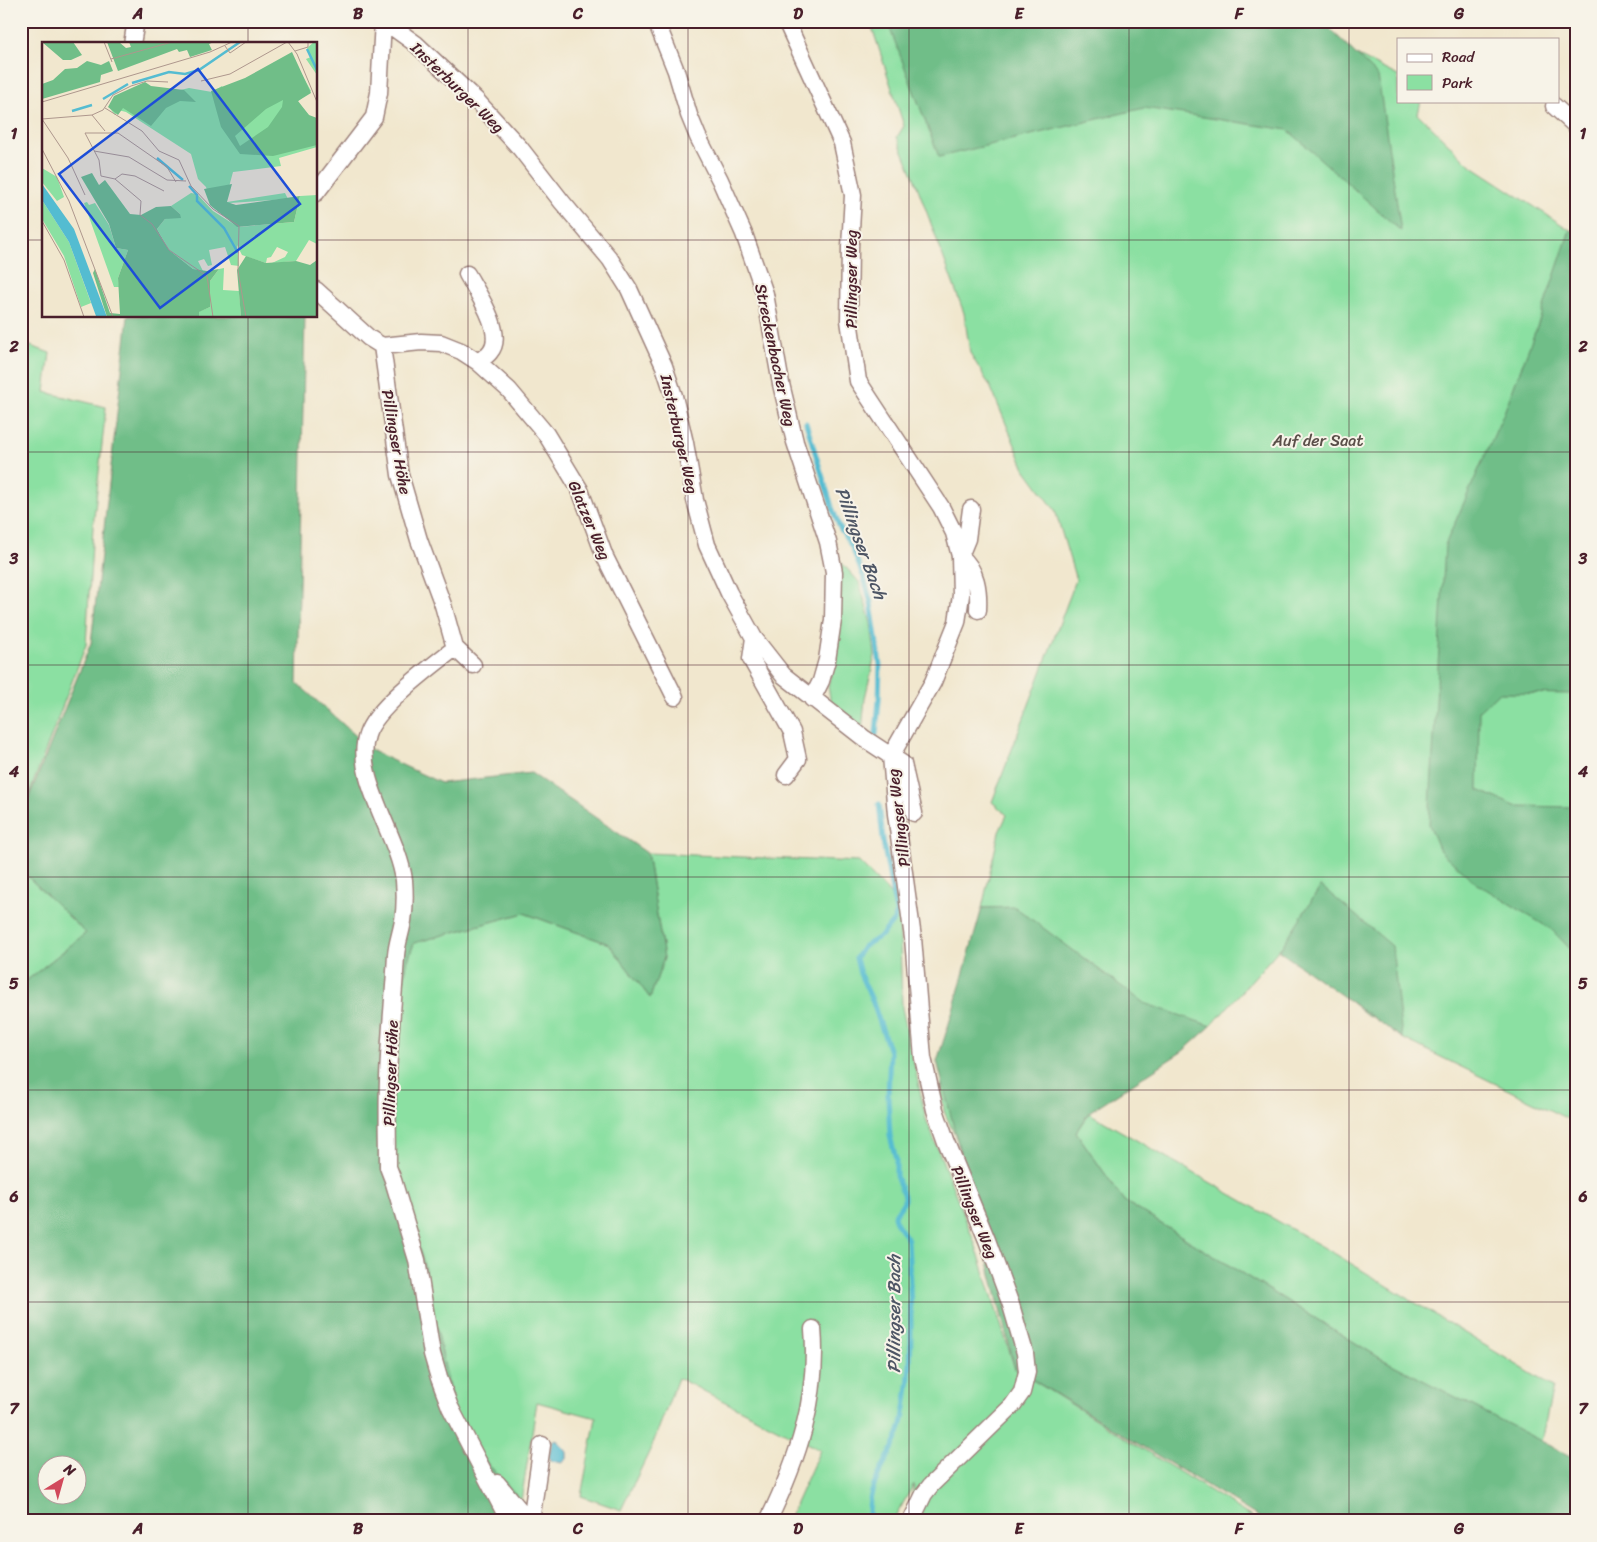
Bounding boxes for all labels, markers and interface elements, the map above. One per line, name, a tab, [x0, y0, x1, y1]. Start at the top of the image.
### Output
text: A	[132, 0, 143, 28]
text: B	[353, 0, 364, 28]
text: C	[572, 0, 584, 28]
text: D	[793, 0, 803, 28]
text: E	[1015, 0, 1025, 28]
text: F	[1234, 0, 1245, 28]
text: G	[1453, 0, 1465, 28]
street label: Insterburger Weg	[403, 34, 512, 140]
legend	[1397, 38, 1560, 102]
inset map	[42, 42, 318, 318]
text: Road	[1442, 44, 1475, 70]
text: Park	[1442, 70, 1473, 96]
text: 1	[11, 119, 18, 148]
text: 1	[1580, 119, 1587, 148]
street label: Pillingser Weg	[837, 230, 866, 328]
street label: Streckenbacher Weg	[746, 281, 805, 429]
text: 2	[8, 332, 19, 361]
text: 2	[1577, 332, 1588, 361]
street label: Insterburger Weg	[651, 370, 707, 497]
street label: Pillingser Höhe	[373, 387, 420, 497]
park label: Auf der Saat	[1272, 426, 1363, 455]
street label: Glatzer Weg	[560, 476, 619, 565]
water label: Pillingser Bach	[826, 482, 897, 605]
text: 3	[9, 544, 19, 573]
text: 3	[1578, 544, 1588, 573]
text: 4	[8, 757, 19, 786]
text: 4	[1577, 757, 1588, 786]
street label: Pillingser Weg	[878, 767, 919, 869]
text: 5	[9, 969, 19, 998]
text: 5	[1578, 969, 1588, 998]
street label: Pillingser Höhe	[374, 1019, 407, 1127]
street label: Pillingser Weg	[943, 1161, 1007, 1263]
text: 6	[8, 1182, 19, 1211]
text: 6	[1577, 1182, 1588, 1211]
water label: Pillingser Bach	[878, 1254, 910, 1373]
text: 7	[9, 1394, 20, 1423]
text: 7	[1578, 1394, 1589, 1423]
north arrow	[38, 1454, 88, 1504]
text: N	[57, 1457, 81, 1483]
text: A	[132, 1514, 143, 1542]
text: B	[353, 1514, 364, 1542]
text: C	[572, 1514, 584, 1542]
text: D	[793, 1514, 803, 1542]
text: E	[1015, 1514, 1025, 1542]
text: F	[1234, 1514, 1245, 1542]
text: G	[1453, 1514, 1465, 1542]

